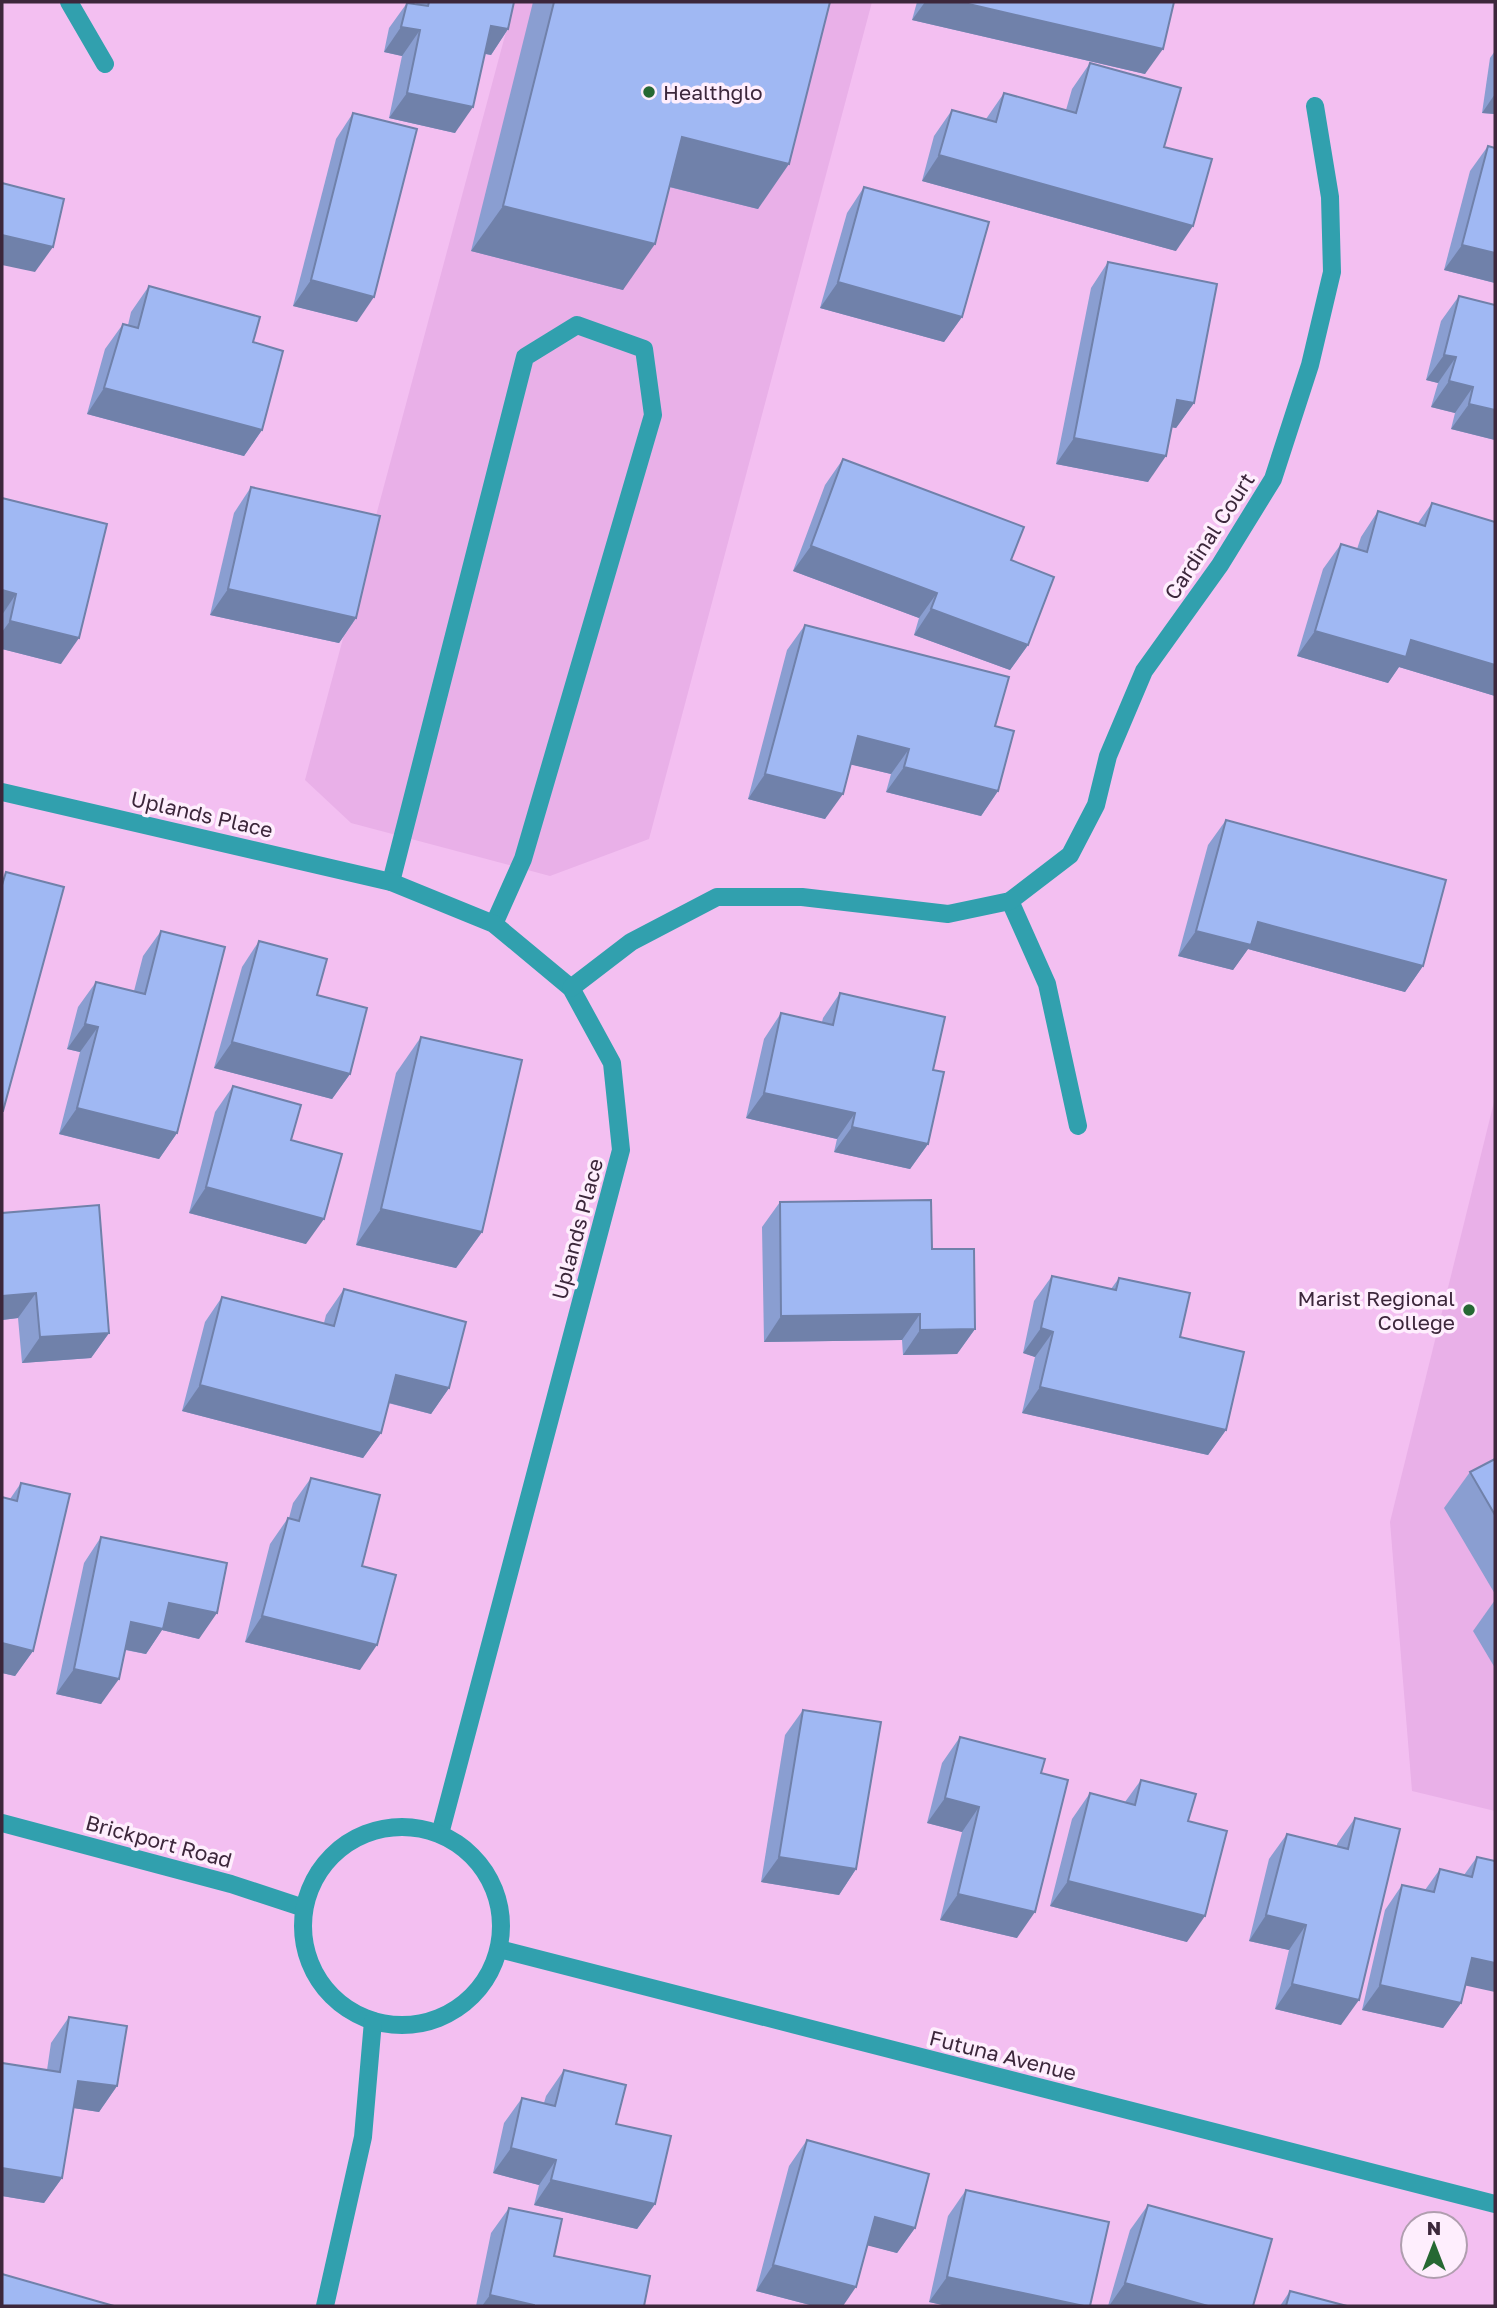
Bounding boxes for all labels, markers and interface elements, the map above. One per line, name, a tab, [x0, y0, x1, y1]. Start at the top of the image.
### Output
place label: Healthglo	[663, 79, 763, 105]
marker: Healthglo	[641, 84, 657, 100]
street label: Cardinal Court	[1158, 468, 1260, 604]
street label: Uplands Place	[128, 785, 276, 843]
street label: Uplands Place	[546, 1156, 608, 1302]
place label: Marist Regional College	[1298, 1285, 1455, 1335]
marker: Marist Regional College	[1461, 1302, 1477, 1318]
street label: Brickport Road	[83, 1809, 235, 1873]
street label: Futuna Avenue	[927, 2024, 1079, 2086]
north arrow	[1399, 2210, 1469, 2280]
text: N	[1427, 2216, 1441, 2239]

